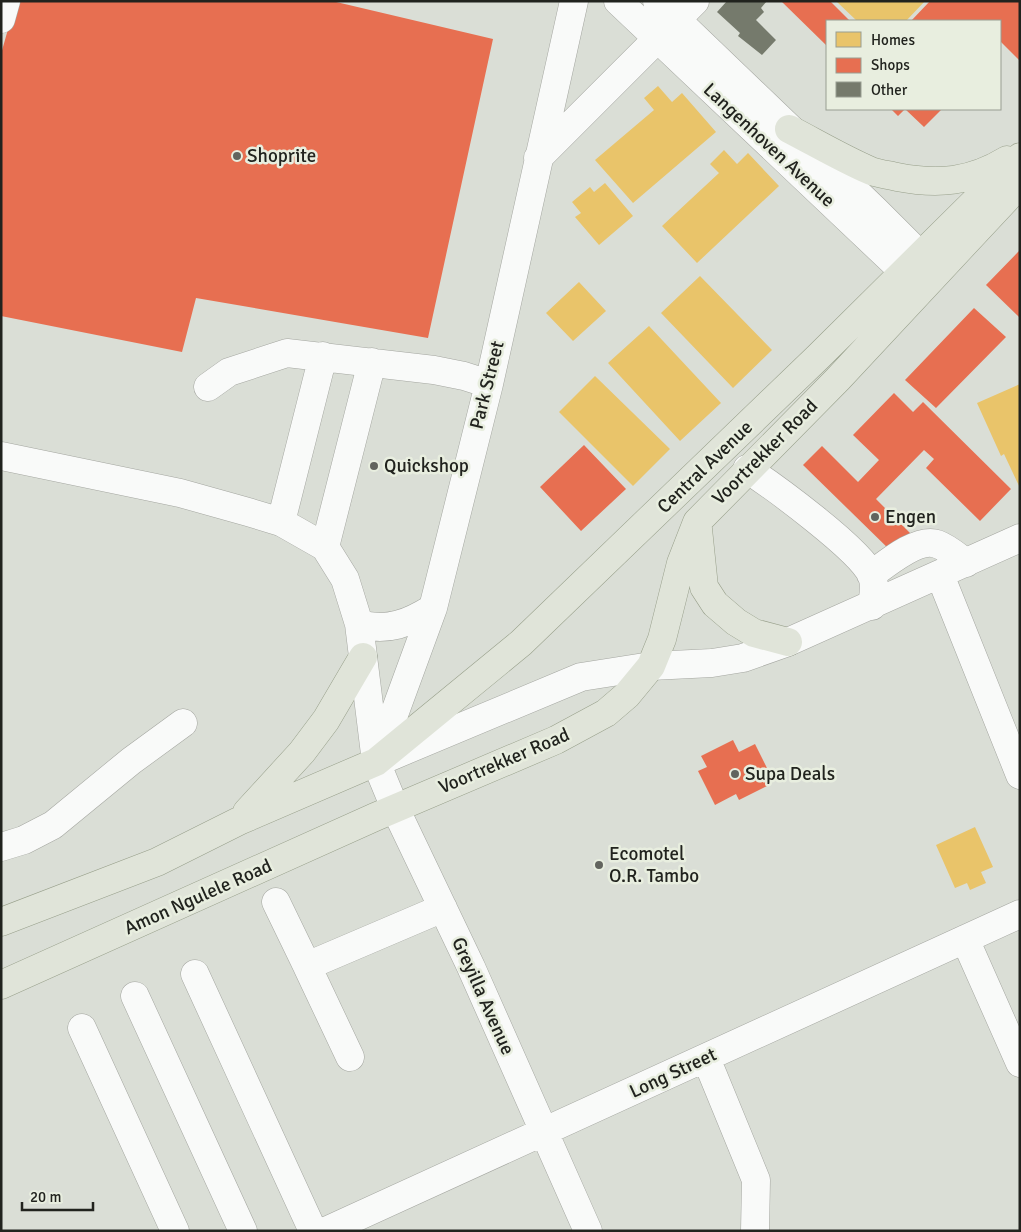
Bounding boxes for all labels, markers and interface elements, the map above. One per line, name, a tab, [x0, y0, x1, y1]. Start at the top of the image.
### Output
legend	[826, 20, 1001, 110]
text: Homes	[871, 31, 915, 49]
text: Shops	[871, 56, 910, 74]
street label: Langenhoven Avenue	[698, 78, 840, 212]
text: Other	[871, 81, 908, 99]
place label: Shoprite	[247, 144, 316, 168]
marker: Shoprite	[231, 150, 243, 162]
street label: Park Street	[464, 338, 510, 432]
street label: Voortrekker Road	[707, 394, 823, 510]
street label: Central Avenue	[652, 415, 758, 519]
place label: Quickshop	[384, 454, 469, 478]
marker: Quickshop	[368, 460, 380, 472]
place label: Engen	[885, 505, 936, 529]
marker: Engen	[869, 511, 881, 523]
street label: Voortrekker Road	[435, 723, 573, 799]
place label: Supa Deals	[745, 762, 835, 786]
marker: Supa Deals	[729, 768, 741, 780]
place label: Ecomotel O.R. Tambo	[609, 842, 699, 888]
street label: Amon Ngulele Road	[120, 854, 276, 940]
marker: Ecomotel O.R. Tambo	[593, 859, 605, 871]
street label: Greyilla Avenue	[446, 933, 520, 1059]
street label: Long Street	[626, 1042, 721, 1104]
scale bar	[22, 1180, 94, 1212]
text: 20 m	[30, 1188, 61, 1206]

